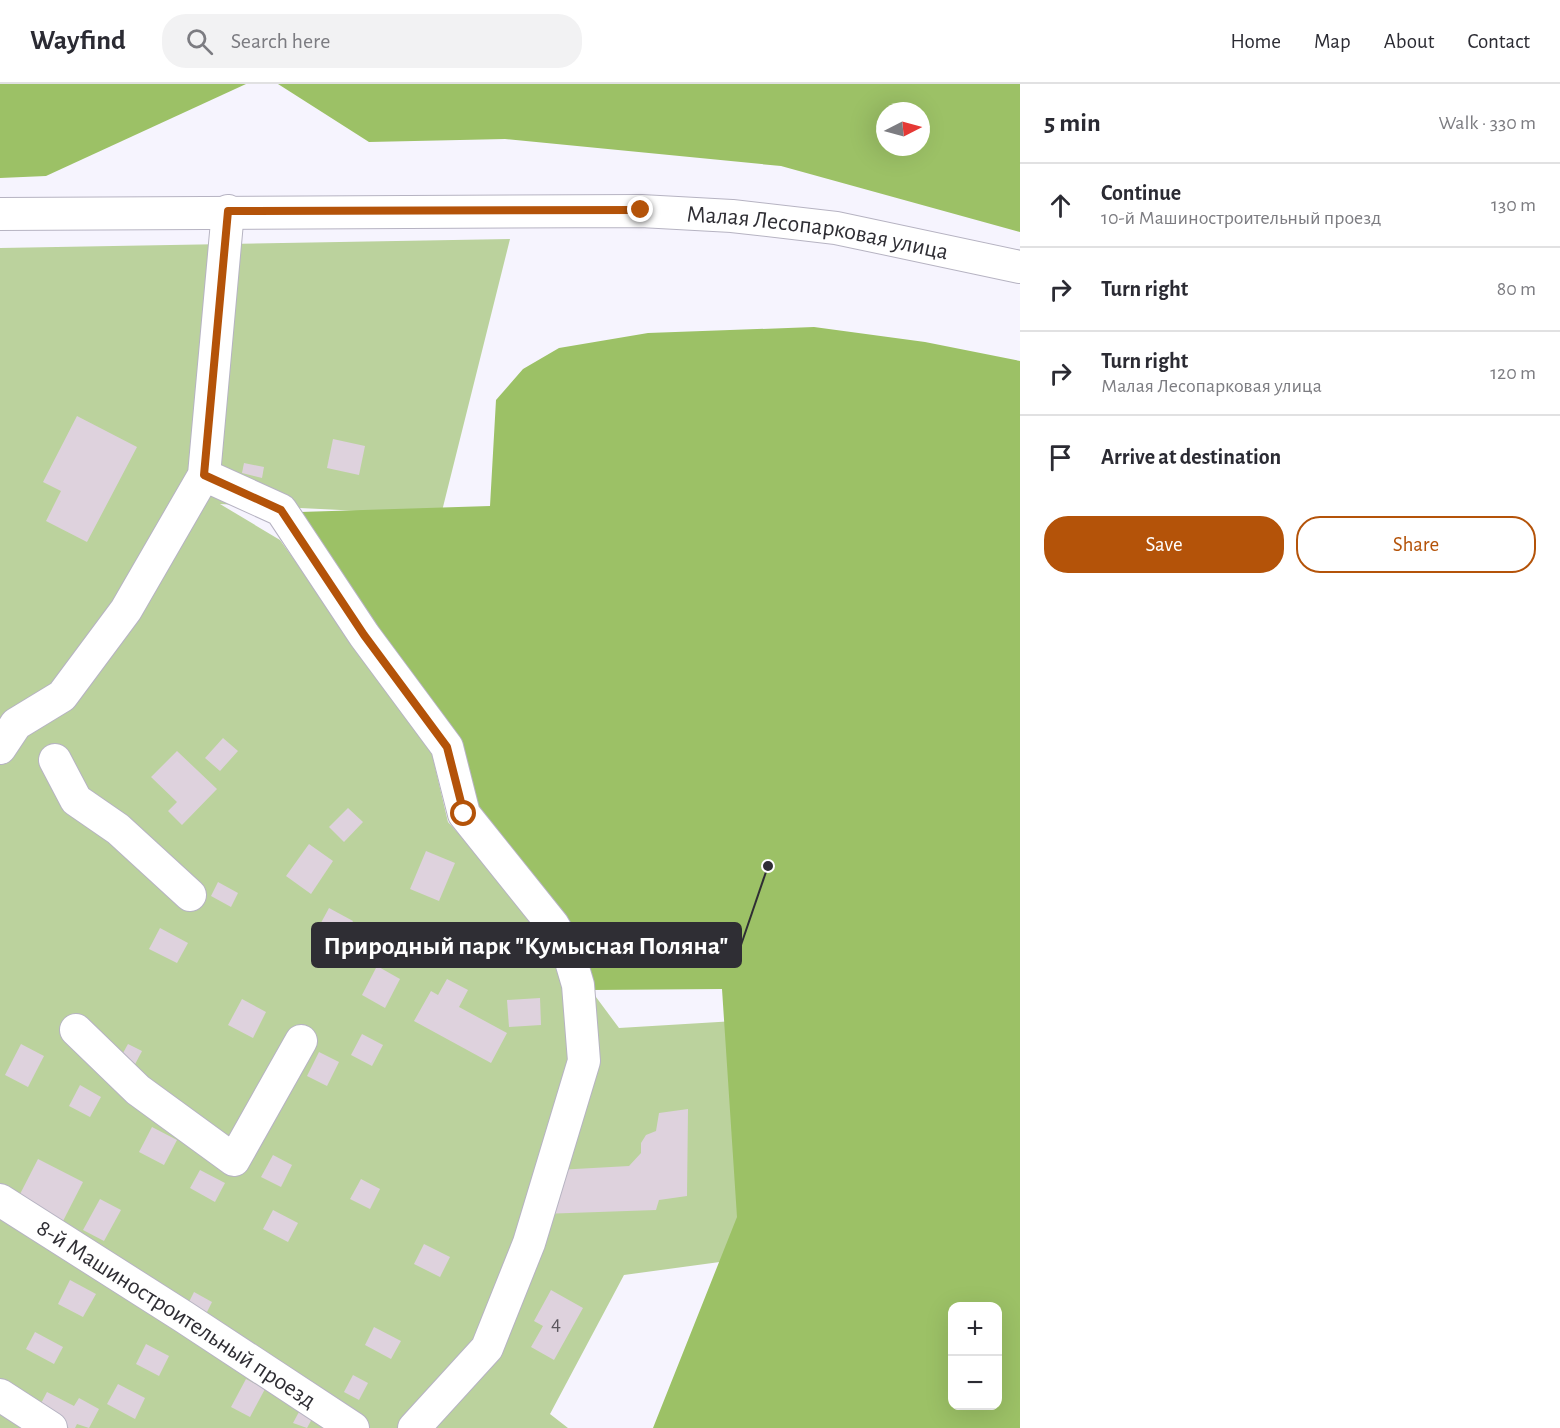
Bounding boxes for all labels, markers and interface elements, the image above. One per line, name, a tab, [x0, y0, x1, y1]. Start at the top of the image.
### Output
search box	[162, 14, 582, 68]
icon: search	[183, 25, 216, 58]
text: Wayfind	[30, 27, 126, 55]
text: Search here	[231, 30, 330, 52]
text: Home	[1230, 31, 1281, 52]
text: Map	[1314, 31, 1351, 52]
text: About	[1384, 31, 1434, 52]
text: Contact	[1467, 31, 1530, 52]
north arrow	[876, 102, 930, 156]
text: 5 min	[1044, 110, 1101, 136]
text: Walk · 330 m	[1438, 113, 1536, 133]
text: Continue	[1101, 182, 1181, 204]
icon: ahead	[1044, 189, 1077, 222]
text: 130 m	[1491, 195, 1536, 215]
route end	[627, 196, 653, 222]
street label: Малая Лесопарковая улица	[686, 203, 951, 265]
text: 10-й Машиностроительный проезд	[1101, 208, 1381, 228]
icon: right	[1044, 273, 1077, 306]
text: Turn right	[1101, 278, 1188, 300]
text: 80 m	[1497, 279, 1536, 299]
text: Turn right	[1101, 350, 1188, 372]
icon: right	[1044, 357, 1077, 390]
text: 120 m	[1490, 363, 1536, 383]
text: Малая Лесопарковая улица	[1101, 376, 1322, 396]
icon: arrive	[1044, 441, 1077, 474]
text: Arrive at destination	[1101, 446, 1281, 468]
button: Save	[1044, 516, 1284, 573]
button: Share	[1296, 516, 1536, 573]
route start	[450, 800, 476, 826]
callout: Природный парк "Кумысная Поляна"	[312, 923, 741, 967]
text: Природный парк "Кумысная Поляна"	[323, 933, 729, 959]
street label: 8-й Машиностроительный проезд	[32, 1216, 320, 1413]
map controls	[948, 1302, 1002, 1410]
button: +	[948, 1302, 1002, 1356]
house number: 4	[551, 1313, 561, 1334]
button: −	[948, 1356, 1002, 1410]

